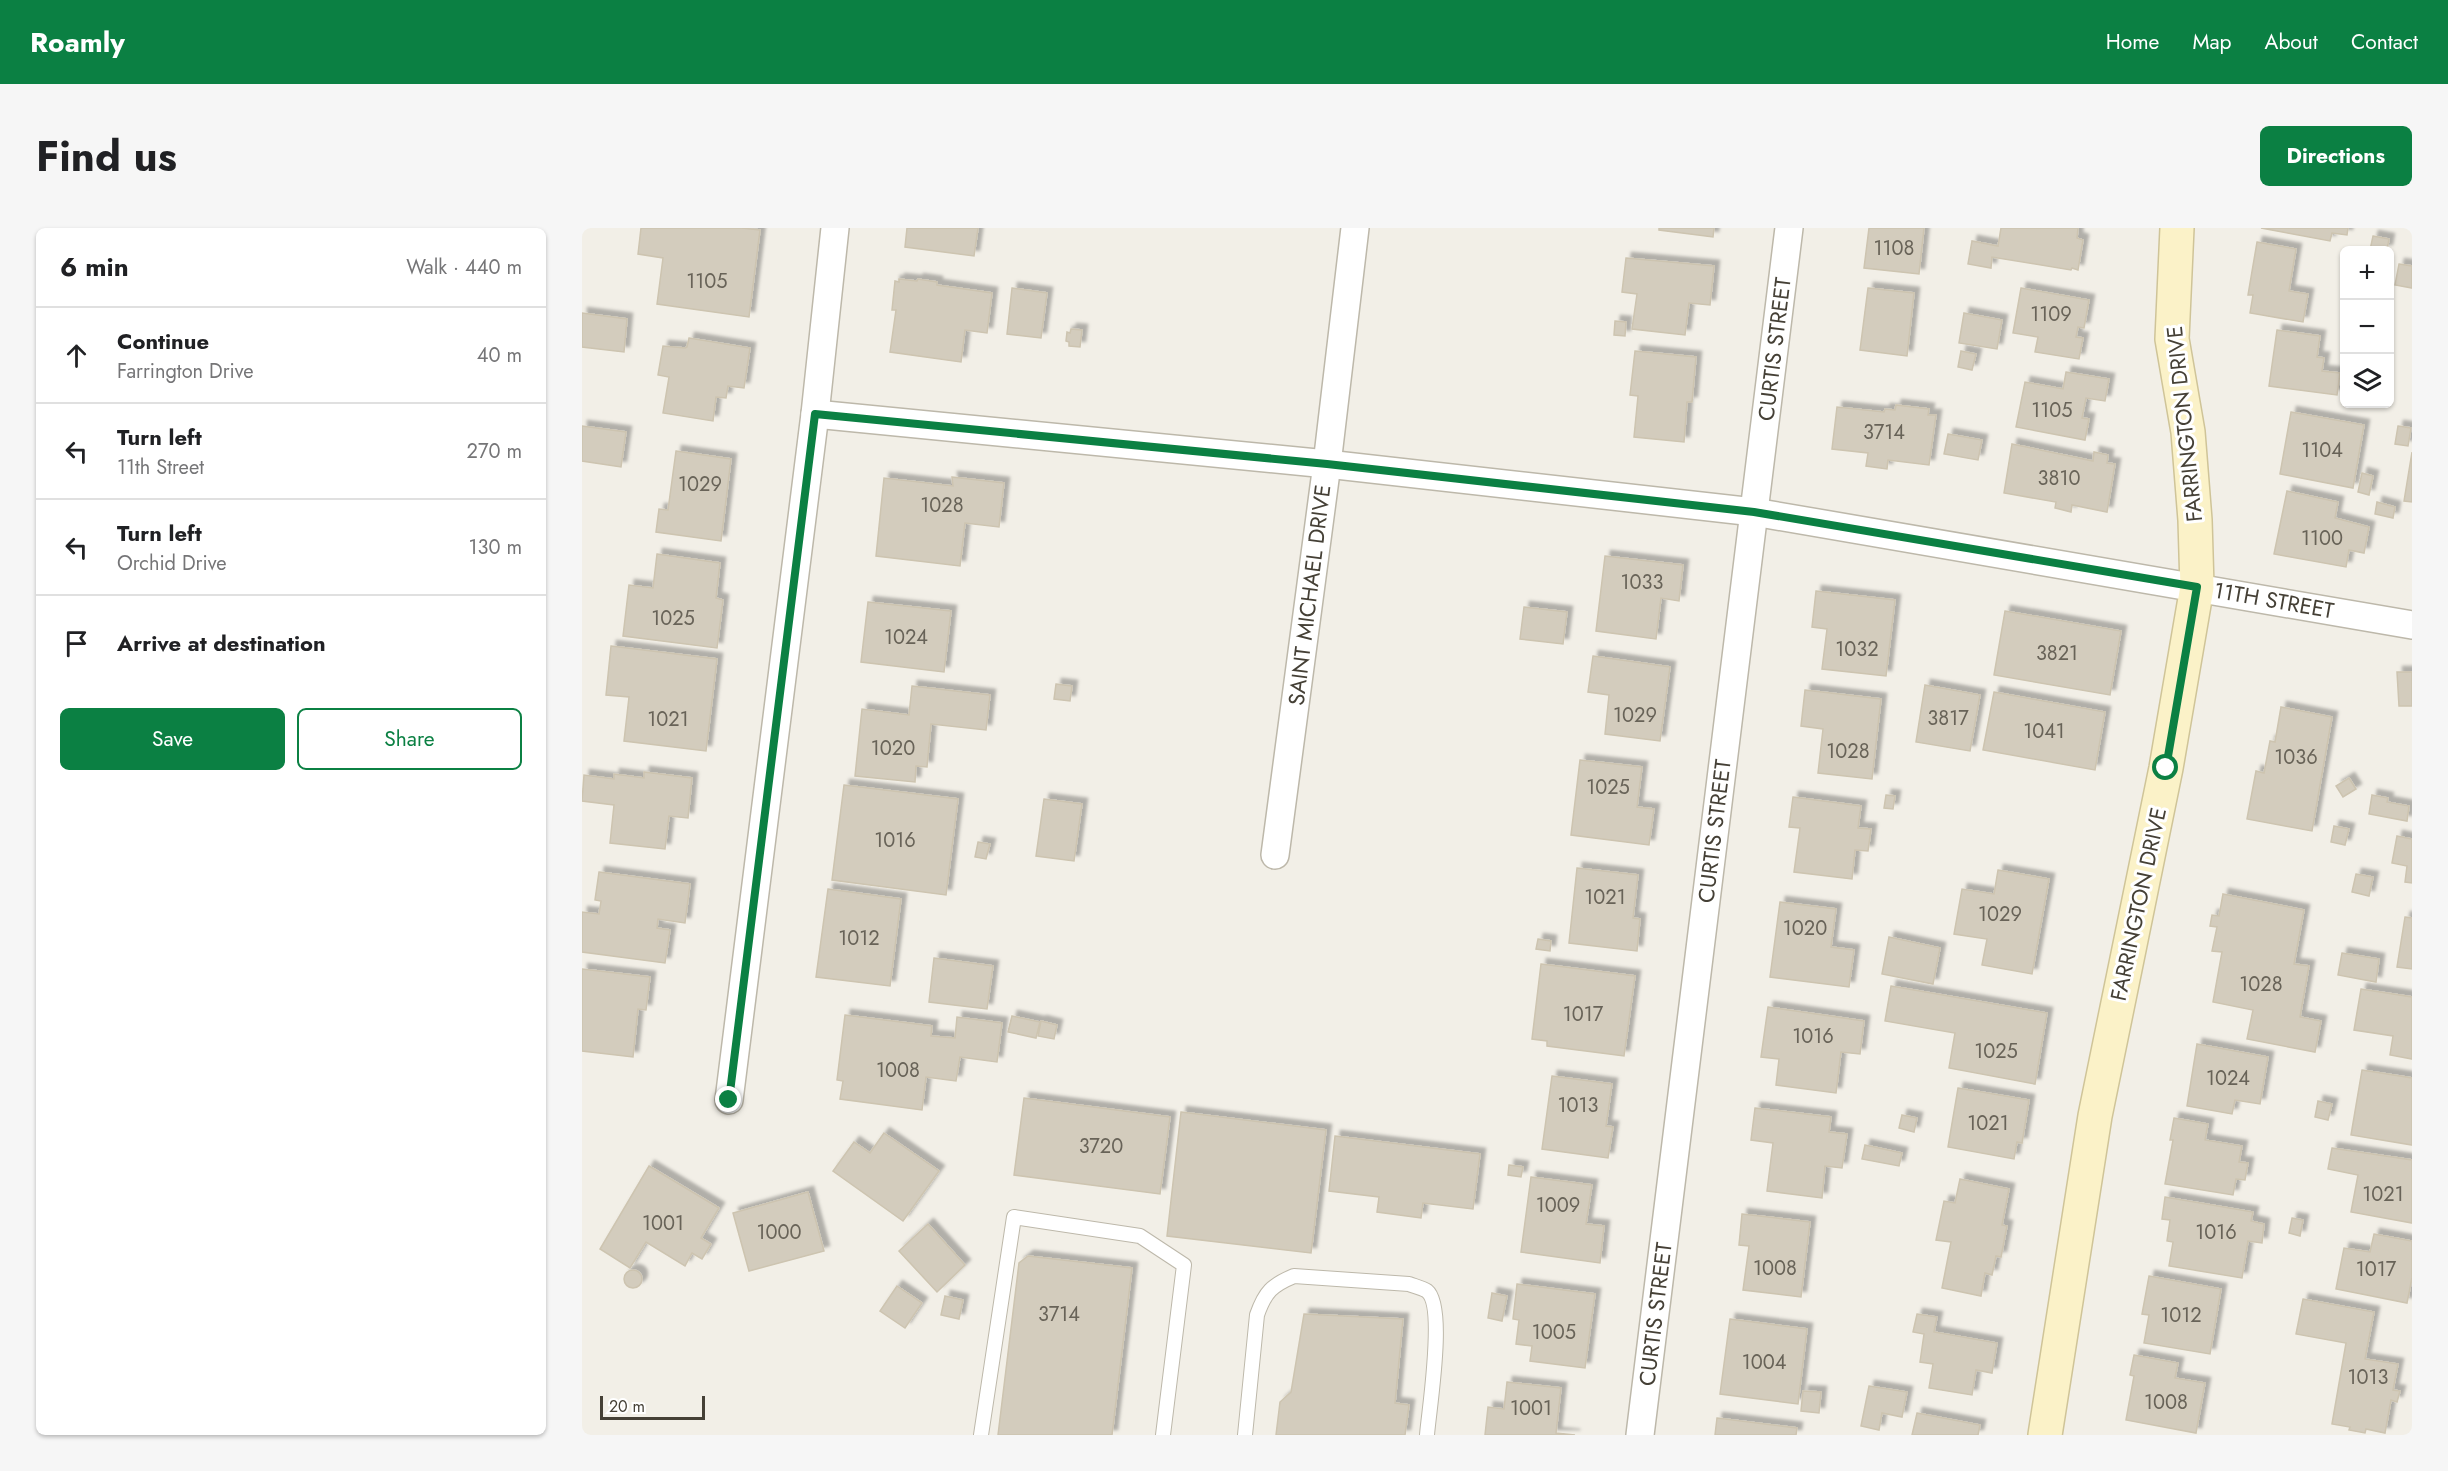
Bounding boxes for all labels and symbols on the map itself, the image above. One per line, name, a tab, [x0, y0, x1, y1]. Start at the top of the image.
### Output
house number: 1108	[1874, 234, 1914, 263]
house number: 1105	[686, 267, 728, 296]
street label: CURTIS STREET	[1749, 275, 1799, 423]
house number: 1109	[2030, 300, 2072, 329]
street label: FARRINGTON DRIVE	[2158, 324, 2210, 524]
house number: 1105	[2031, 396, 2073, 425]
house number: 3714	[1863, 418, 1905, 447]
house number: 1104	[2301, 436, 2343, 465]
house number: 3810	[2038, 464, 2080, 493]
house number: 1029	[678, 470, 722, 499]
street label: SAINT MICHAEL DRIVE	[1280, 483, 1338, 707]
house number: 1028	[920, 491, 964, 520]
house number: 1100	[2301, 524, 2343, 553]
house number: 1033	[1621, 568, 1663, 597]
street label: 11TH STREET	[2211, 574, 2337, 626]
house number: 1025	[651, 604, 695, 633]
house number: 1024	[884, 623, 928, 652]
house number: 1032	[1835, 635, 1879, 664]
house number: 3821	[2036, 639, 2078, 668]
house number: 1029	[1613, 701, 1657, 730]
house number: 3817	[1927, 704, 1969, 733]
house number: 1021	[647, 705, 689, 734]
house number: 1041	[2023, 717, 2065, 746]
house number: 1020	[871, 734, 915, 763]
house number: 1028	[1826, 737, 1870, 766]
house number: 1036	[2274, 743, 2318, 772]
route start	[2152, 754, 2178, 780]
street label: CURTIS STREET	[1689, 757, 1739, 905]
house number: 1025	[1586, 773, 1630, 802]
street label: FARRINGTON DRIVE	[2102, 804, 2174, 1004]
house number: 1016	[874, 826, 916, 855]
house number: 1021	[1584, 883, 1626, 912]
house number: 1029	[1978, 900, 2022, 929]
house number: 1020	[1783, 914, 1827, 943]
house number: 1012	[838, 924, 880, 953]
house number: 1028	[2239, 970, 2283, 999]
house number: 1017	[1563, 1000, 1604, 1029]
house number: 1016	[1792, 1022, 1834, 1051]
house number: 1025	[1974, 1037, 2018, 1066]
house number: 1008	[876, 1056, 920, 1085]
house number: 1024	[2206, 1064, 2250, 1093]
route end	[715, 1086, 741, 1112]
house number: 1013	[1558, 1091, 1599, 1120]
house number: 1021	[1967, 1109, 2009, 1138]
house number: 3720	[1079, 1132, 1123, 1161]
house number: 1021	[2362, 1180, 2404, 1209]
house number: 1009	[1536, 1191, 1580, 1220]
house number: 1001	[642, 1209, 684, 1238]
house number: 1000	[757, 1218, 802, 1247]
house number: 1016	[2195, 1218, 2237, 1247]
street label: CURTIS STREET	[1630, 1240, 1680, 1388]
house number: 1008	[1753, 1254, 1797, 1283]
house number: 1017	[2356, 1255, 2397, 1284]
house number: 3714	[1038, 1300, 1080, 1329]
house number: 1012	[2160, 1301, 2202, 1330]
house number: 1005	[1532, 1318, 1576, 1347]
house number: 1004	[1742, 1348, 1787, 1377]
house number: 1013	[2348, 1363, 2389, 1392]
house number: 1008	[2144, 1388, 2188, 1417]
scale bar	[600, 1393, 705, 1420]
house number: 1001	[1510, 1394, 1552, 1423]

